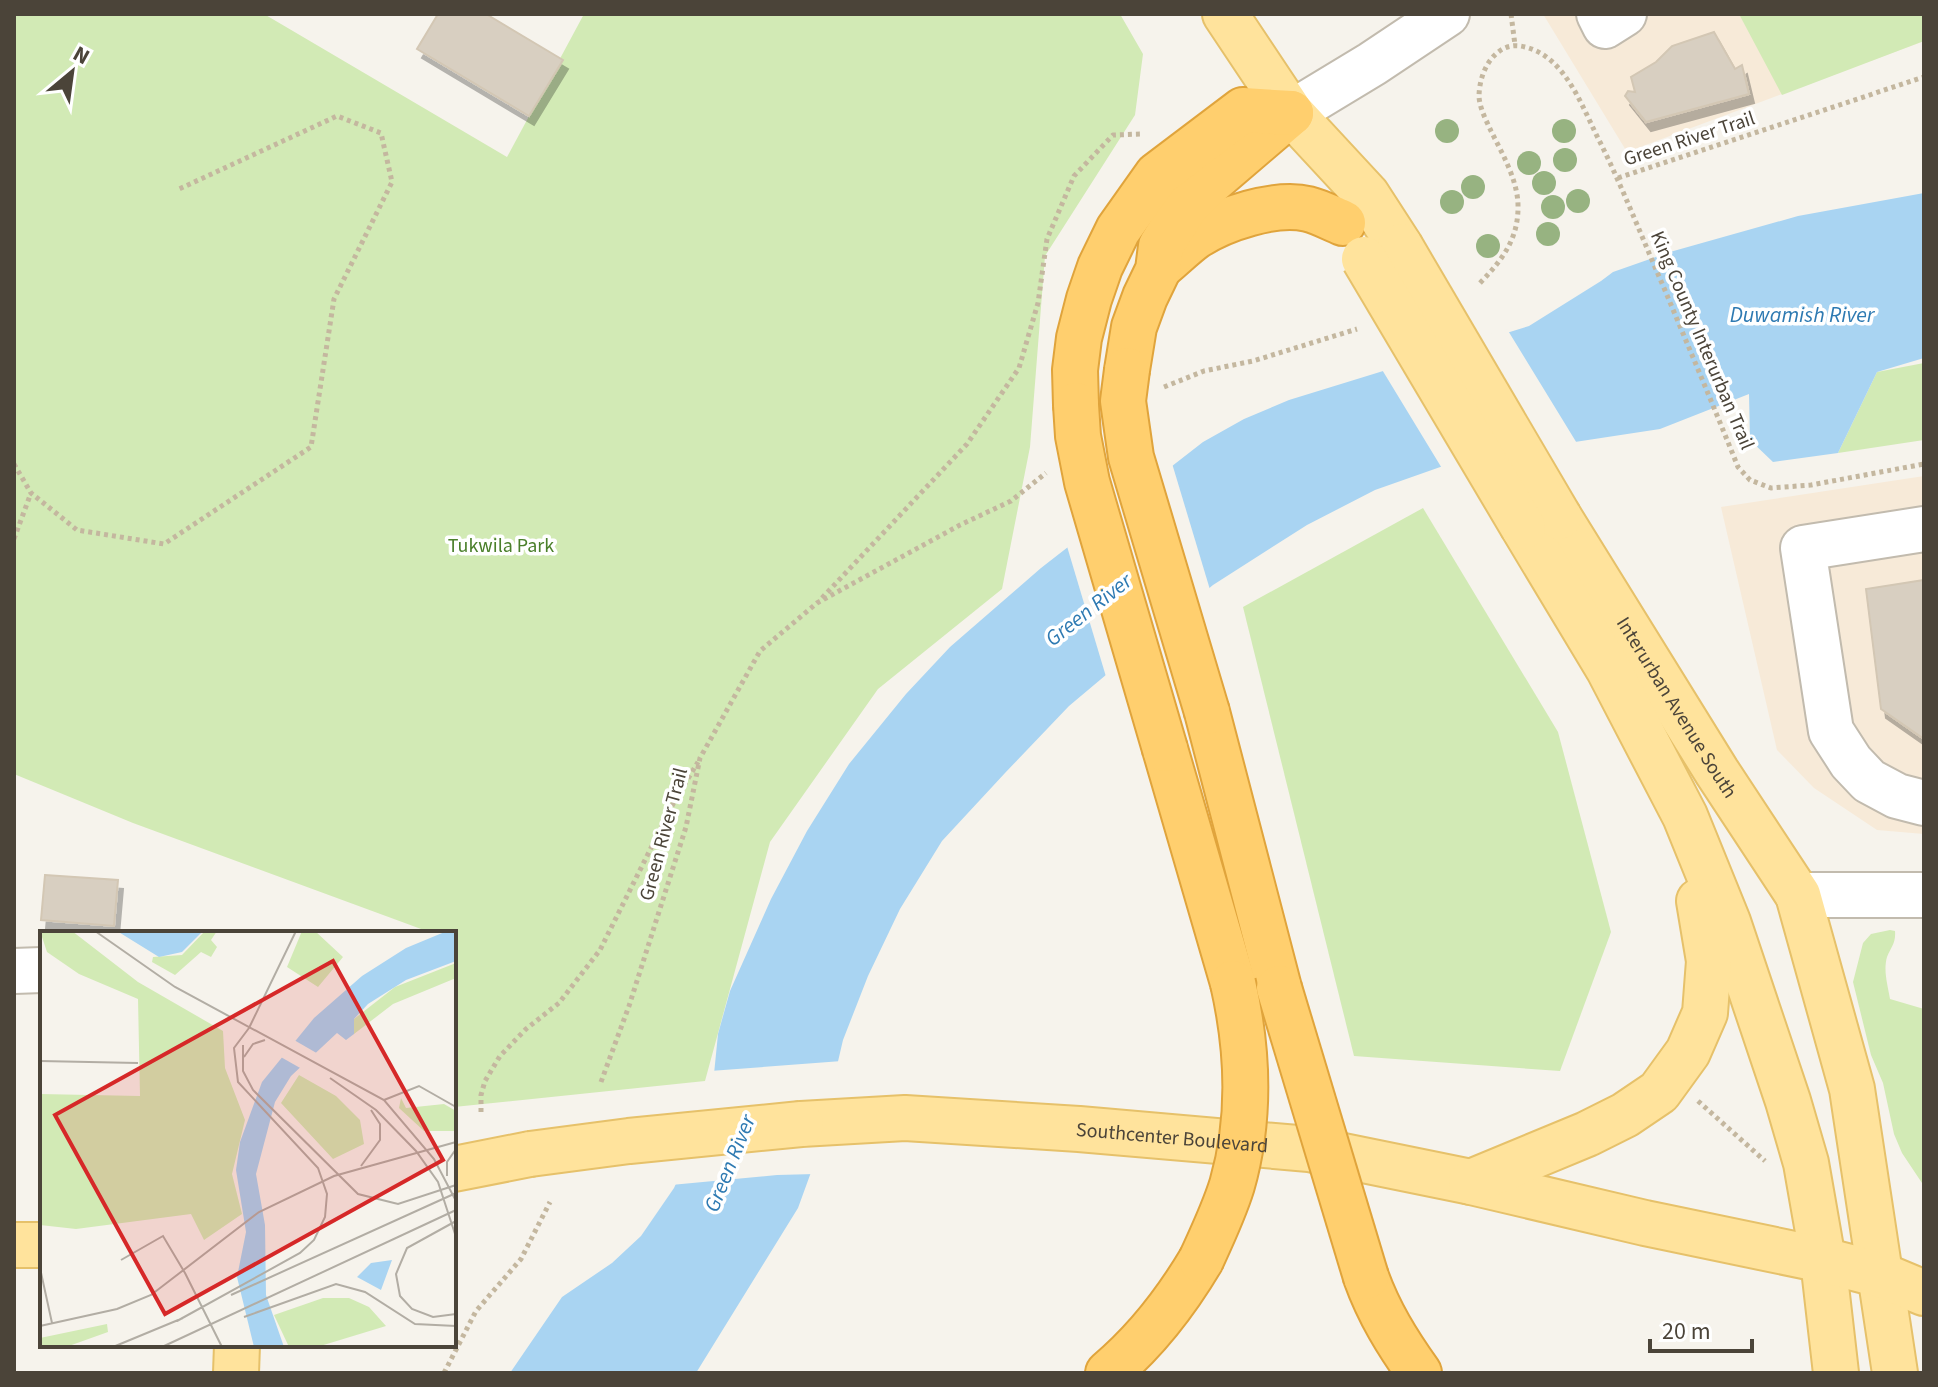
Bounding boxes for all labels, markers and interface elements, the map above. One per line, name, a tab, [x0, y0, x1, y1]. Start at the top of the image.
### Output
north arrow	[32, 32, 112, 112]
text: N	[67, 38, 95, 73]
street label: Green River Trail	[1620, 105, 1759, 173]
street label: King County Interurban Trail	[1643, 227, 1761, 454]
water label: Duwamish River	[1730, 299, 1876, 331]
park label: Tukwila Park	[448, 532, 554, 560]
water label: Green River	[1038, 565, 1140, 654]
street label: Interurban Avenue South	[1609, 612, 1744, 804]
street label: Green River Trail	[633, 765, 695, 904]
inset map	[40, 931, 456, 1347]
water label: Green River	[696, 1108, 765, 1217]
street label: Southcenter Boulevard	[1075, 1116, 1269, 1160]
scale bar	[1650, 1303, 1752, 1353]
text: 20 m	[1662, 1314, 1711, 1349]

